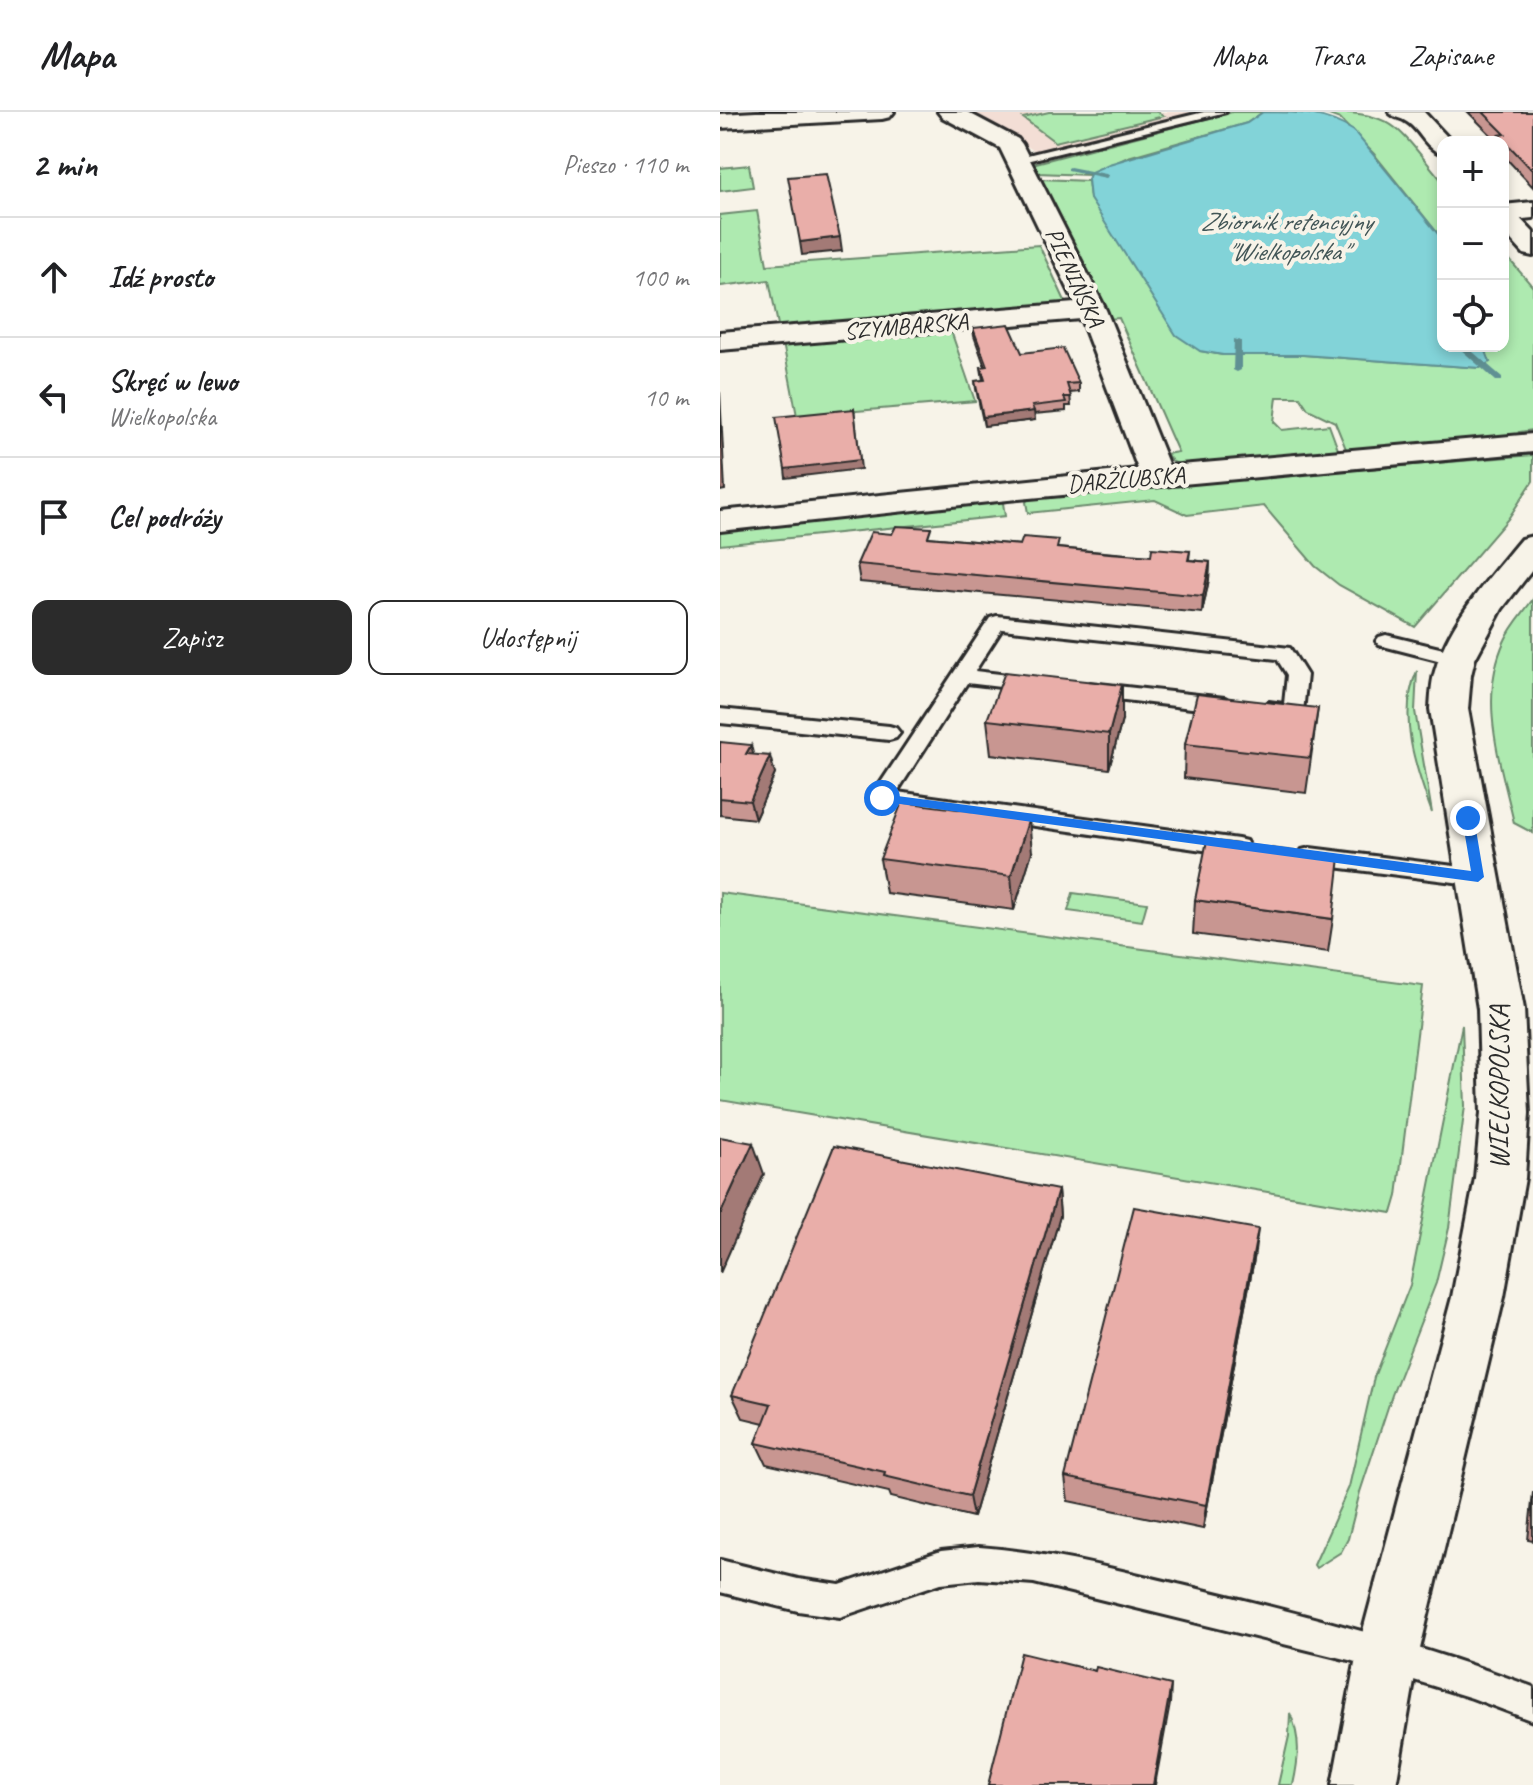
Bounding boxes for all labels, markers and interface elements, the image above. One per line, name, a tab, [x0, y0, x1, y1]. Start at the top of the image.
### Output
text: Mapa	[40, 32, 115, 79]
text: Mapa	[1212, 38, 1267, 73]
text: Trasa	[1311, 38, 1364, 73]
text: Zapisane	[1408, 38, 1493, 73]
map controls	[1437, 136, 1509, 352]
button: +	[1437, 136, 1509, 208]
text: 2 min	[32, 143, 97, 186]
text: Pieszo · 110 m	[563, 148, 688, 181]
water label: Zbiornik retencyjny "Wielkopolska"	[1201, 205, 1376, 268]
button: −	[1437, 208, 1509, 280]
street label: PIENIŃSKA	[1039, 223, 1111, 332]
icon: ahead	[32, 255, 76, 299]
text: Idź prosto	[108, 258, 213, 296]
text: 100 m	[632, 261, 688, 294]
button: locate	[1437, 280, 1509, 352]
street label: SZYMBARSKA	[843, 306, 970, 346]
text: Skręć w lewo	[108, 362, 237, 400]
icon: left	[32, 375, 76, 419]
text: 10 m	[644, 381, 688, 414]
text: Wielkopolska	[108, 400, 216, 433]
street label: DARŻLUBSKA	[1066, 459, 1187, 499]
icon: arrive	[32, 495, 76, 539]
text: Cel podróży	[108, 498, 221, 536]
button: Zapisz	[32, 600, 352, 675]
button: Udostępnij	[368, 600, 688, 675]
route start	[864, 780, 900, 816]
route end	[1450, 800, 1486, 836]
street label: WIELKOPOLSKA	[1481, 1004, 1516, 1169]

